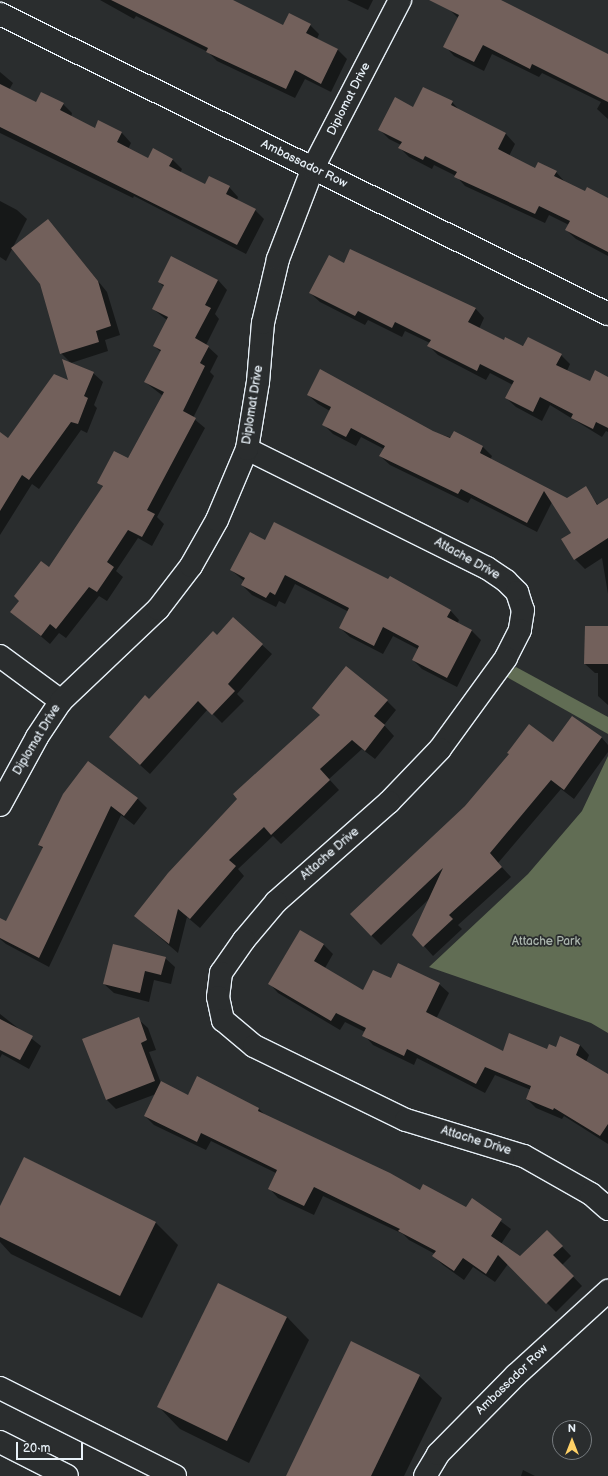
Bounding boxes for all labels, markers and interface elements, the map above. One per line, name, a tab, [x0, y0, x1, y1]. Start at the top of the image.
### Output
street label: Diplomat Drive	[324, 60, 374, 138]
street label: Ambassador Row	[259, 137, 349, 191]
street label: Diplomat Drive	[240, 364, 266, 446]
street label: Attache Drive	[432, 535, 502, 583]
street label: Diplomat Drive	[10, 702, 64, 778]
street label: Attache Drive	[298, 825, 362, 883]
park label: Attache Park	[512, 935, 580, 949]
street label: Attache Drive	[439, 1123, 513, 1159]
street label: Ambassador Row	[473, 1342, 551, 1418]
north arrow	[552, 1420, 592, 1460]
text: N	[568, 1422, 576, 1435]
scale bar	[18, 1434, 85, 1460]
text: 20 m	[23, 1441, 50, 1456]

